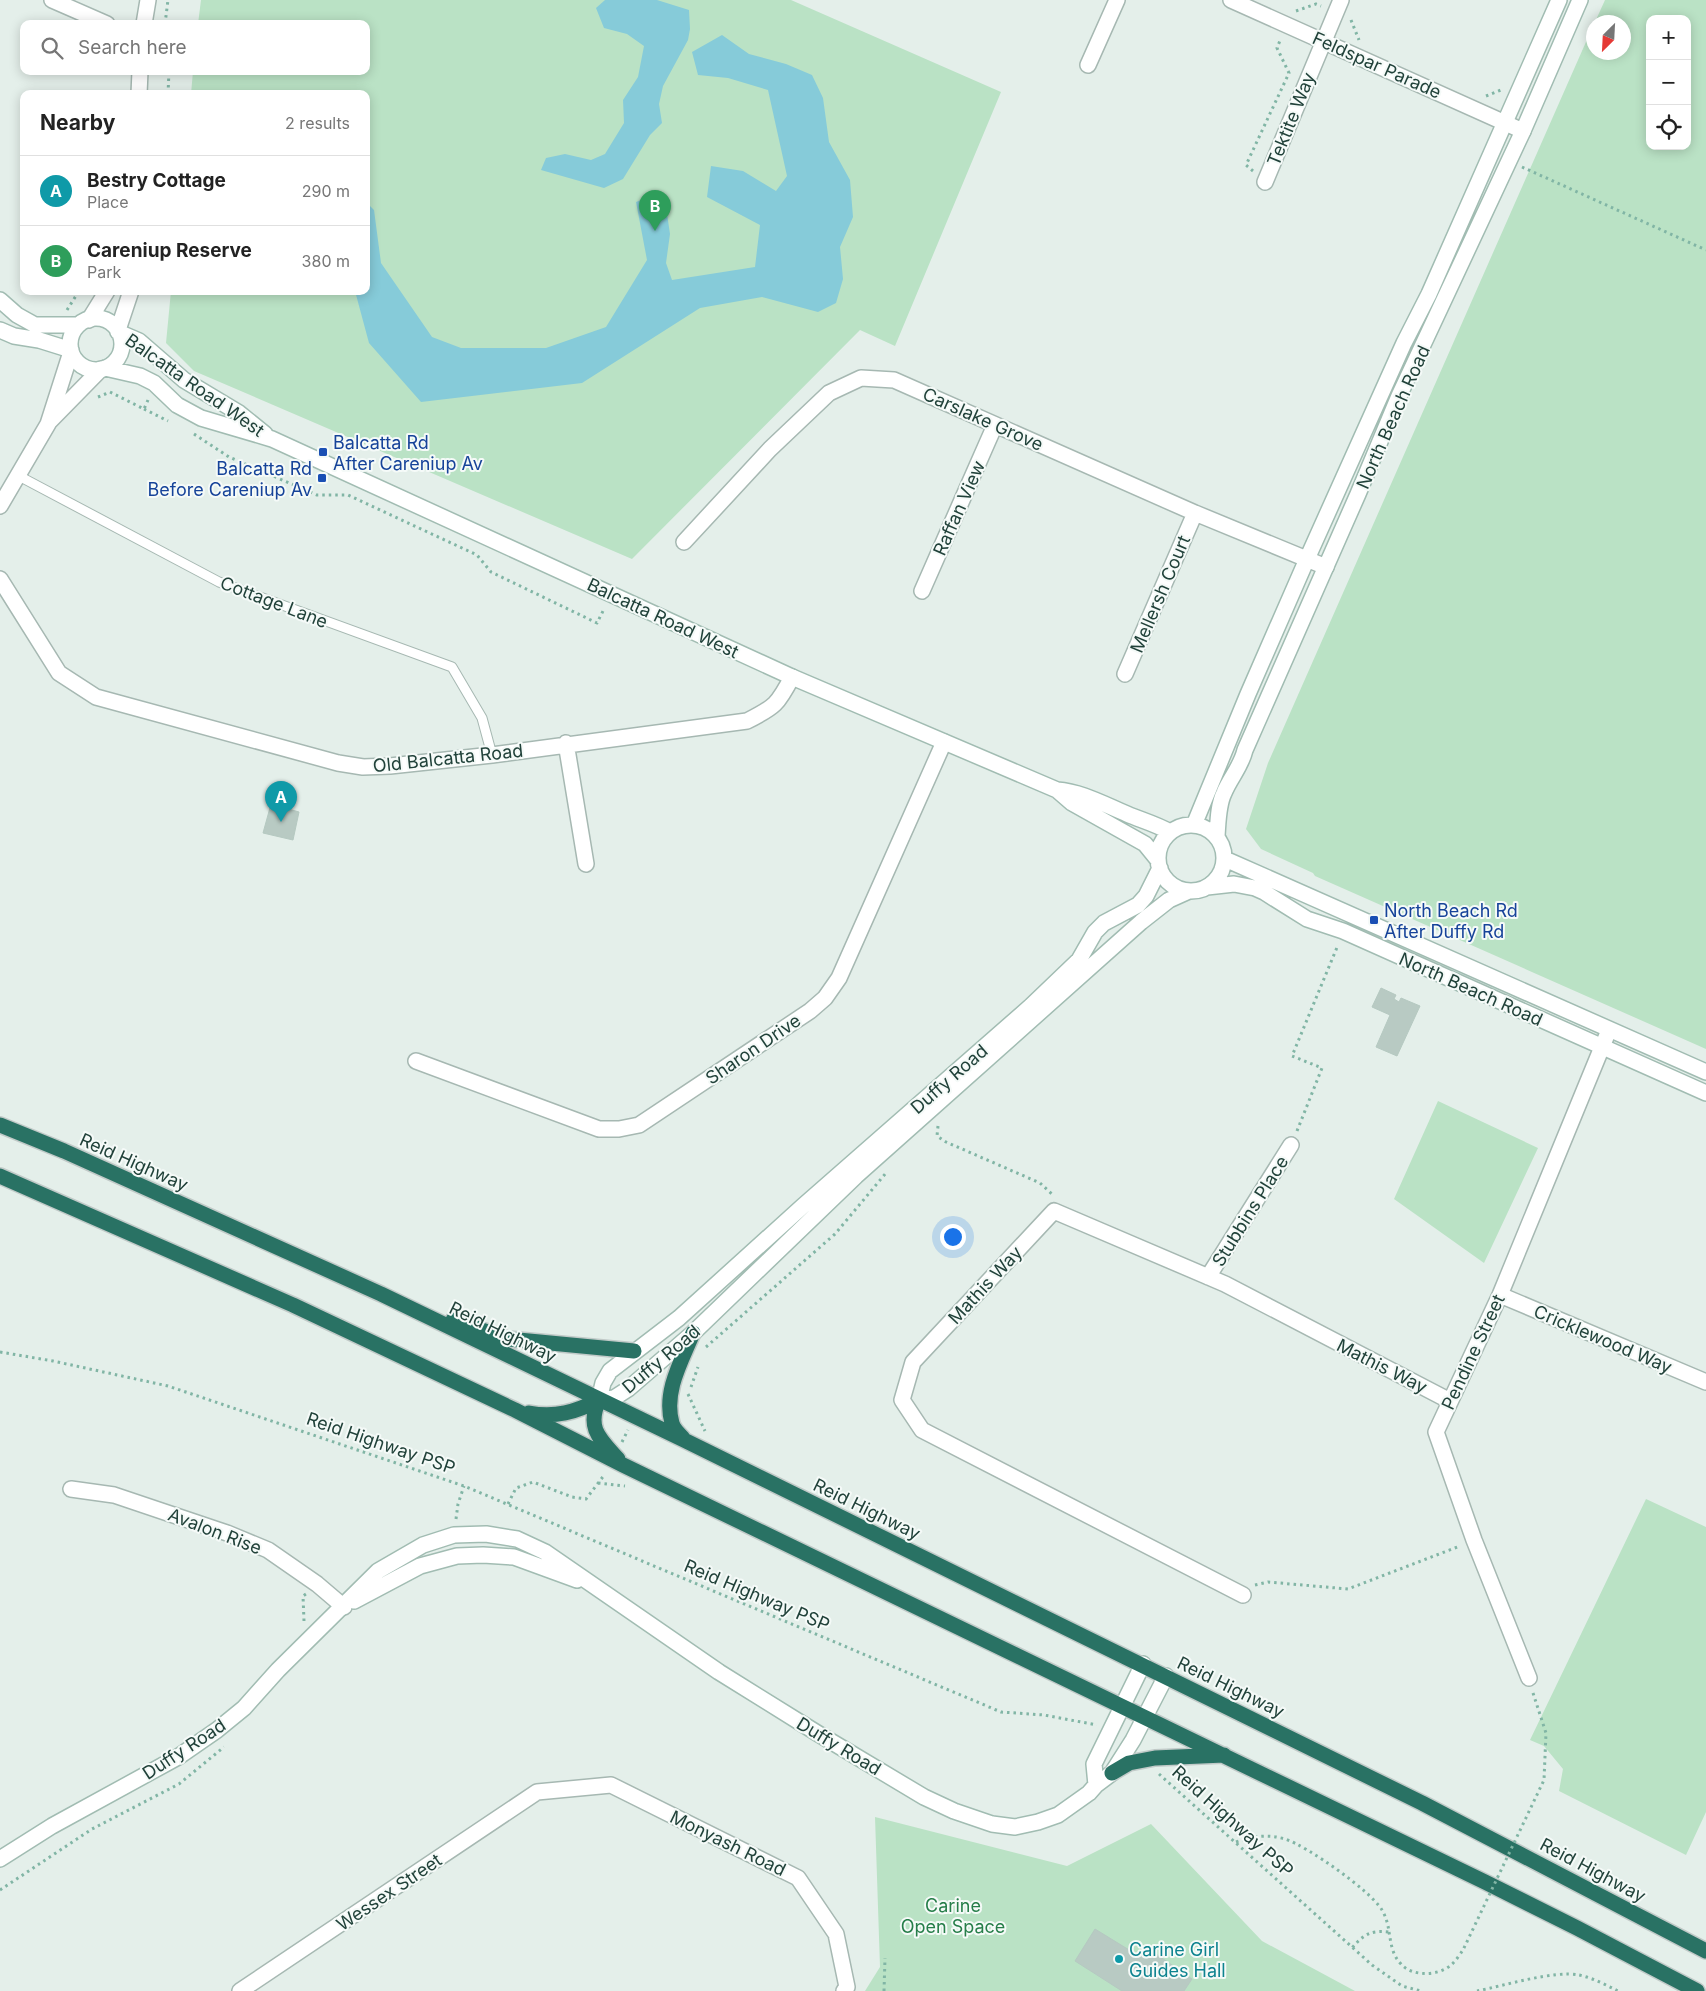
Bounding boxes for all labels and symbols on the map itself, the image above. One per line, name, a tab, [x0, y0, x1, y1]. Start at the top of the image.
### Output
north arrow	[1586, 15, 1631, 60]
street label: Feldspar Parade	[1309, 27, 1445, 103]
street label: Tektite Way	[1263, 69, 1319, 169]
pin: B	[639, 190, 671, 231]
street label: Balcatta Road West	[122, 329, 269, 441]
street label: North Beach Road	[1352, 342, 1434, 492]
street label: Carslake Grove	[920, 383, 1046, 455]
place label: Balcatta Rd After Careniup Av	[333, 432, 483, 474]
marker: Balcatta Rd After Careniup Av	[317, 446, 329, 458]
street label: Raffan View	[929, 457, 989, 559]
place label: Balcatta Rd Before Careniup Av	[148, 458, 312, 500]
marker: Balcatta Rd Before Careniup Av	[316, 472, 328, 484]
street label: Mellersh Court	[1126, 532, 1194, 656]
street label: Cottage Lane	[217, 572, 331, 632]
street label: Balcatta Road West	[584, 574, 742, 662]
street label: Old Balcatta Road	[372, 740, 524, 776]
pin: A	[265, 781, 297, 822]
place label: North Beach Rd After Duffy Rd	[1384, 900, 1518, 942]
marker: North Beach Rd After Duffy Rd	[1368, 914, 1380, 926]
street label: North Beach Road	[1396, 948, 1546, 1030]
street label: Sharon Drive	[702, 1010, 804, 1088]
street label: Duffy Road	[906, 1040, 992, 1118]
street label: Reid Highway	[77, 1129, 191, 1195]
street label: Stubbins Place	[1208, 1152, 1292, 1270]
your location	[940, 1224, 966, 1250]
street label: Mathis Way	[944, 1242, 1026, 1328]
street label: Pendine Street	[1437, 1291, 1509, 1413]
street label: Reid Highway	[446, 1297, 560, 1367]
street label: Cricklewood Way	[1531, 1300, 1675, 1378]
street label: Duffy Road	[618, 1320, 704, 1398]
street label: Mathis Way	[1333, 1334, 1431, 1398]
street label: Reid Highway PSP	[304, 1408, 458, 1478]
street label: Reid Highway	[810, 1474, 924, 1544]
street label: Avalon Rise	[165, 1504, 265, 1558]
street label: Reid Highway PSP	[681, 1555, 833, 1635]
street label: Reid Highway	[1174, 1652, 1288, 1722]
street label: Duffy Road	[793, 1713, 885, 1779]
street label: Duffy Road	[139, 1714, 229, 1784]
street label: Reid Highway PSP	[1168, 1761, 1298, 1881]
street label: Monyash Road	[667, 1806, 789, 1880]
street label: Reid Highway	[1537, 1833, 1649, 1907]
street label: Wessex Street	[333, 1849, 446, 1935]
park label: Carine Open Space	[901, 1895, 1005, 1937]
place label: Carine Girl Guides Hall	[1129, 1939, 1226, 1981]
marker: Carine Girl Guides Hall	[1113, 1953, 1125, 1965]

